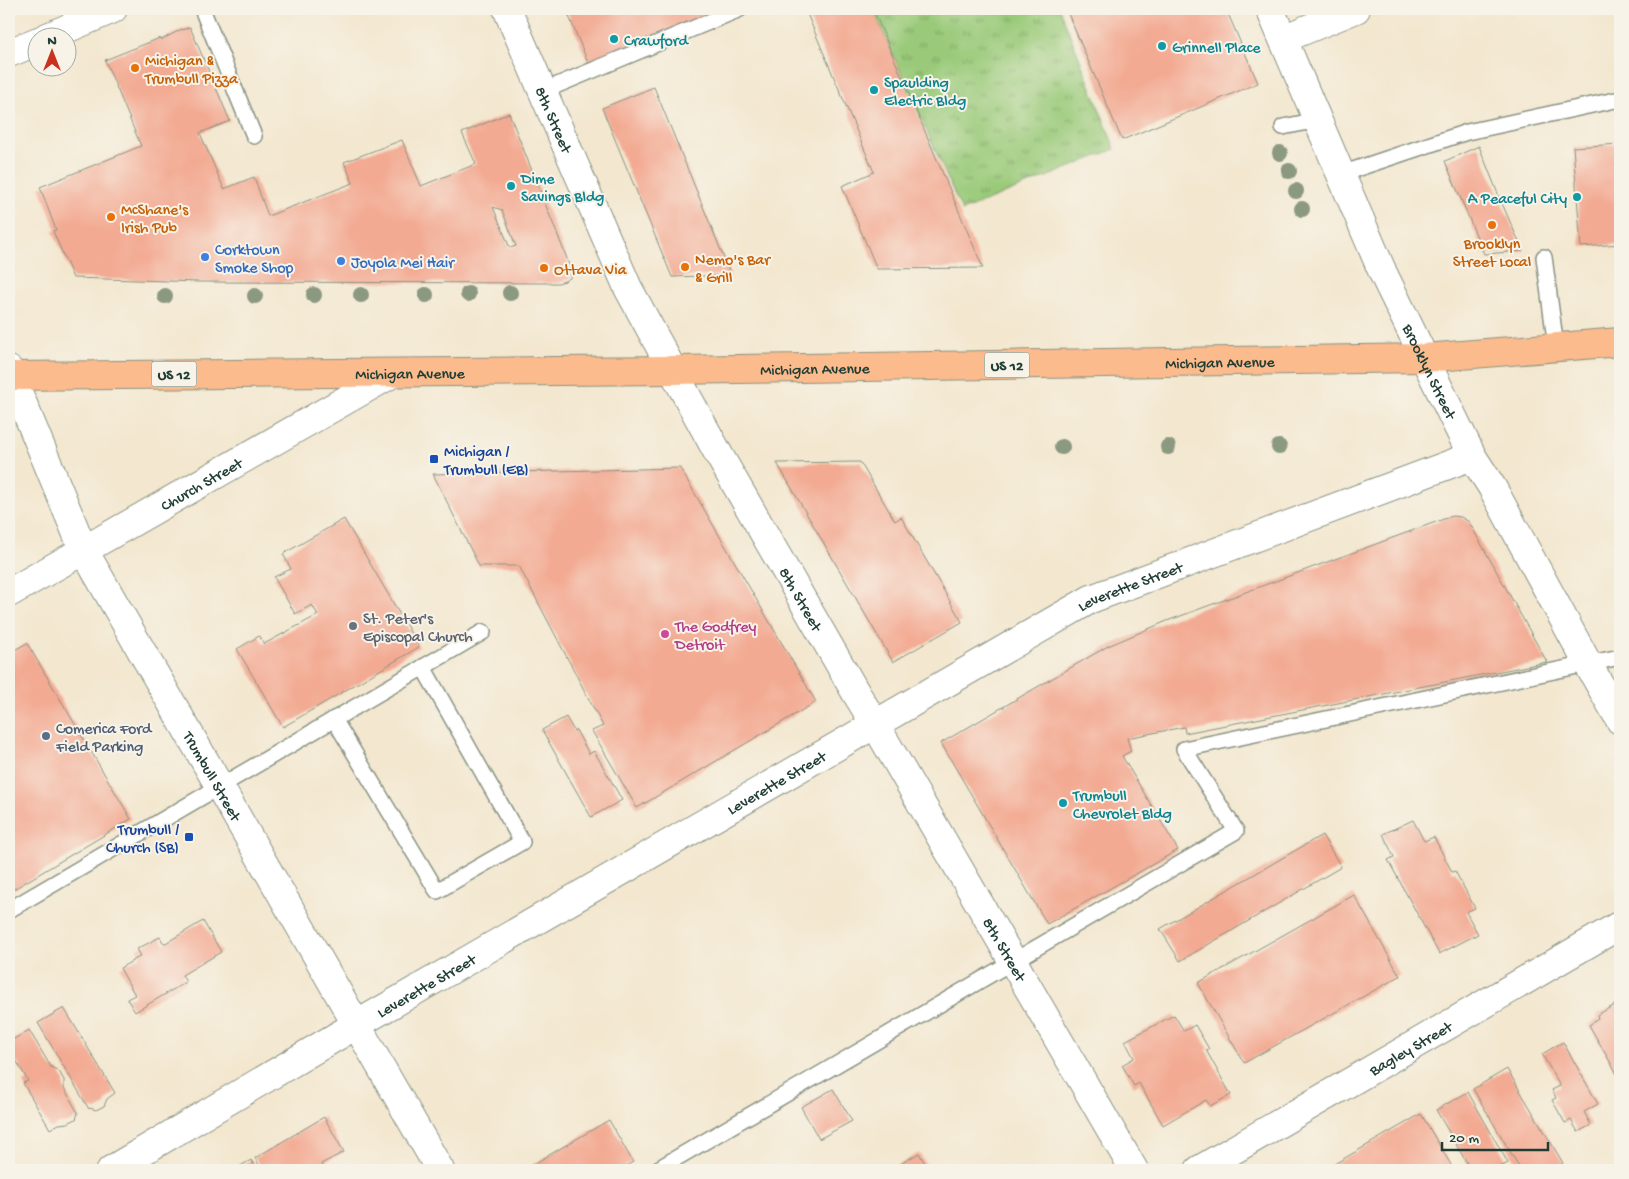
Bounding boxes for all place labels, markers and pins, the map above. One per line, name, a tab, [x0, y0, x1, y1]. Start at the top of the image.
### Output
marker: Crawford	[608, 33, 620, 45]
place label: Crawford	[624, 33, 689, 52]
marker: Grinnell Place	[1156, 40, 1168, 52]
place label: Grinnell Place	[1172, 40, 1261, 59]
place label: Michigan & Trumbull Pizza	[144, 53, 239, 90]
marker: Michigan & Trumbull Pizza	[129, 62, 141, 74]
place label: Spaulding Electric Bldg	[884, 75, 966, 112]
marker: Spaulding Electric Bldg	[868, 84, 880, 96]
place label: Dime Savings Bldg	[520, 171, 604, 208]
marker: Dime Savings Bldg	[505, 180, 517, 192]
place label: A Peaceful City	[1468, 191, 1567, 210]
marker: A Peaceful City	[1571, 191, 1583, 203]
place label: McShane's Irish Pub	[121, 202, 189, 239]
marker: McShane's Irish Pub	[105, 211, 117, 223]
marker: Brooklyn Street Local	[1486, 219, 1498, 231]
place label: Brooklyn Street Local	[1453, 236, 1531, 273]
place label: Corktown Smoke Shop	[215, 242, 294, 279]
marker: Corktown Smoke Shop	[199, 251, 211, 263]
place label: Nemo's Bar & Grill	[695, 252, 771, 289]
marker: Joyola Mei Hair	[335, 255, 347, 267]
place label: Joyola Mei Hair	[351, 255, 455, 274]
marker: Nemo's Bar & Grill	[679, 261, 691, 273]
marker: Ottava Via	[538, 262, 550, 274]
place label: Ottava Via	[554, 262, 628, 281]
place label: Michigan / Trumbull (EB)	[443, 444, 529, 481]
marker: Michigan / Trumbull (EB)	[428, 453, 440, 465]
place label: St. Peter's Episcopal Church	[363, 611, 473, 648]
place label: The Godfrey Detroit	[674, 619, 756, 656]
marker: St. Peter's Episcopal Church	[347, 620, 359, 632]
marker: The Godfrey Detroit	[659, 628, 671, 640]
place label: Comerica Ford Field Parking	[55, 721, 153, 758]
marker: Comerica Ford Field Parking	[40, 730, 52, 742]
place label: Trumbull Chevrolet Bldg	[1072, 788, 1172, 825]
marker: Trumbull Chevrolet Bldg	[1057, 797, 1069, 809]
place label: Trumbull / Church (SB)	[106, 822, 179, 859]
marker: Trumbull / Church (SB)	[183, 831, 195, 843]

